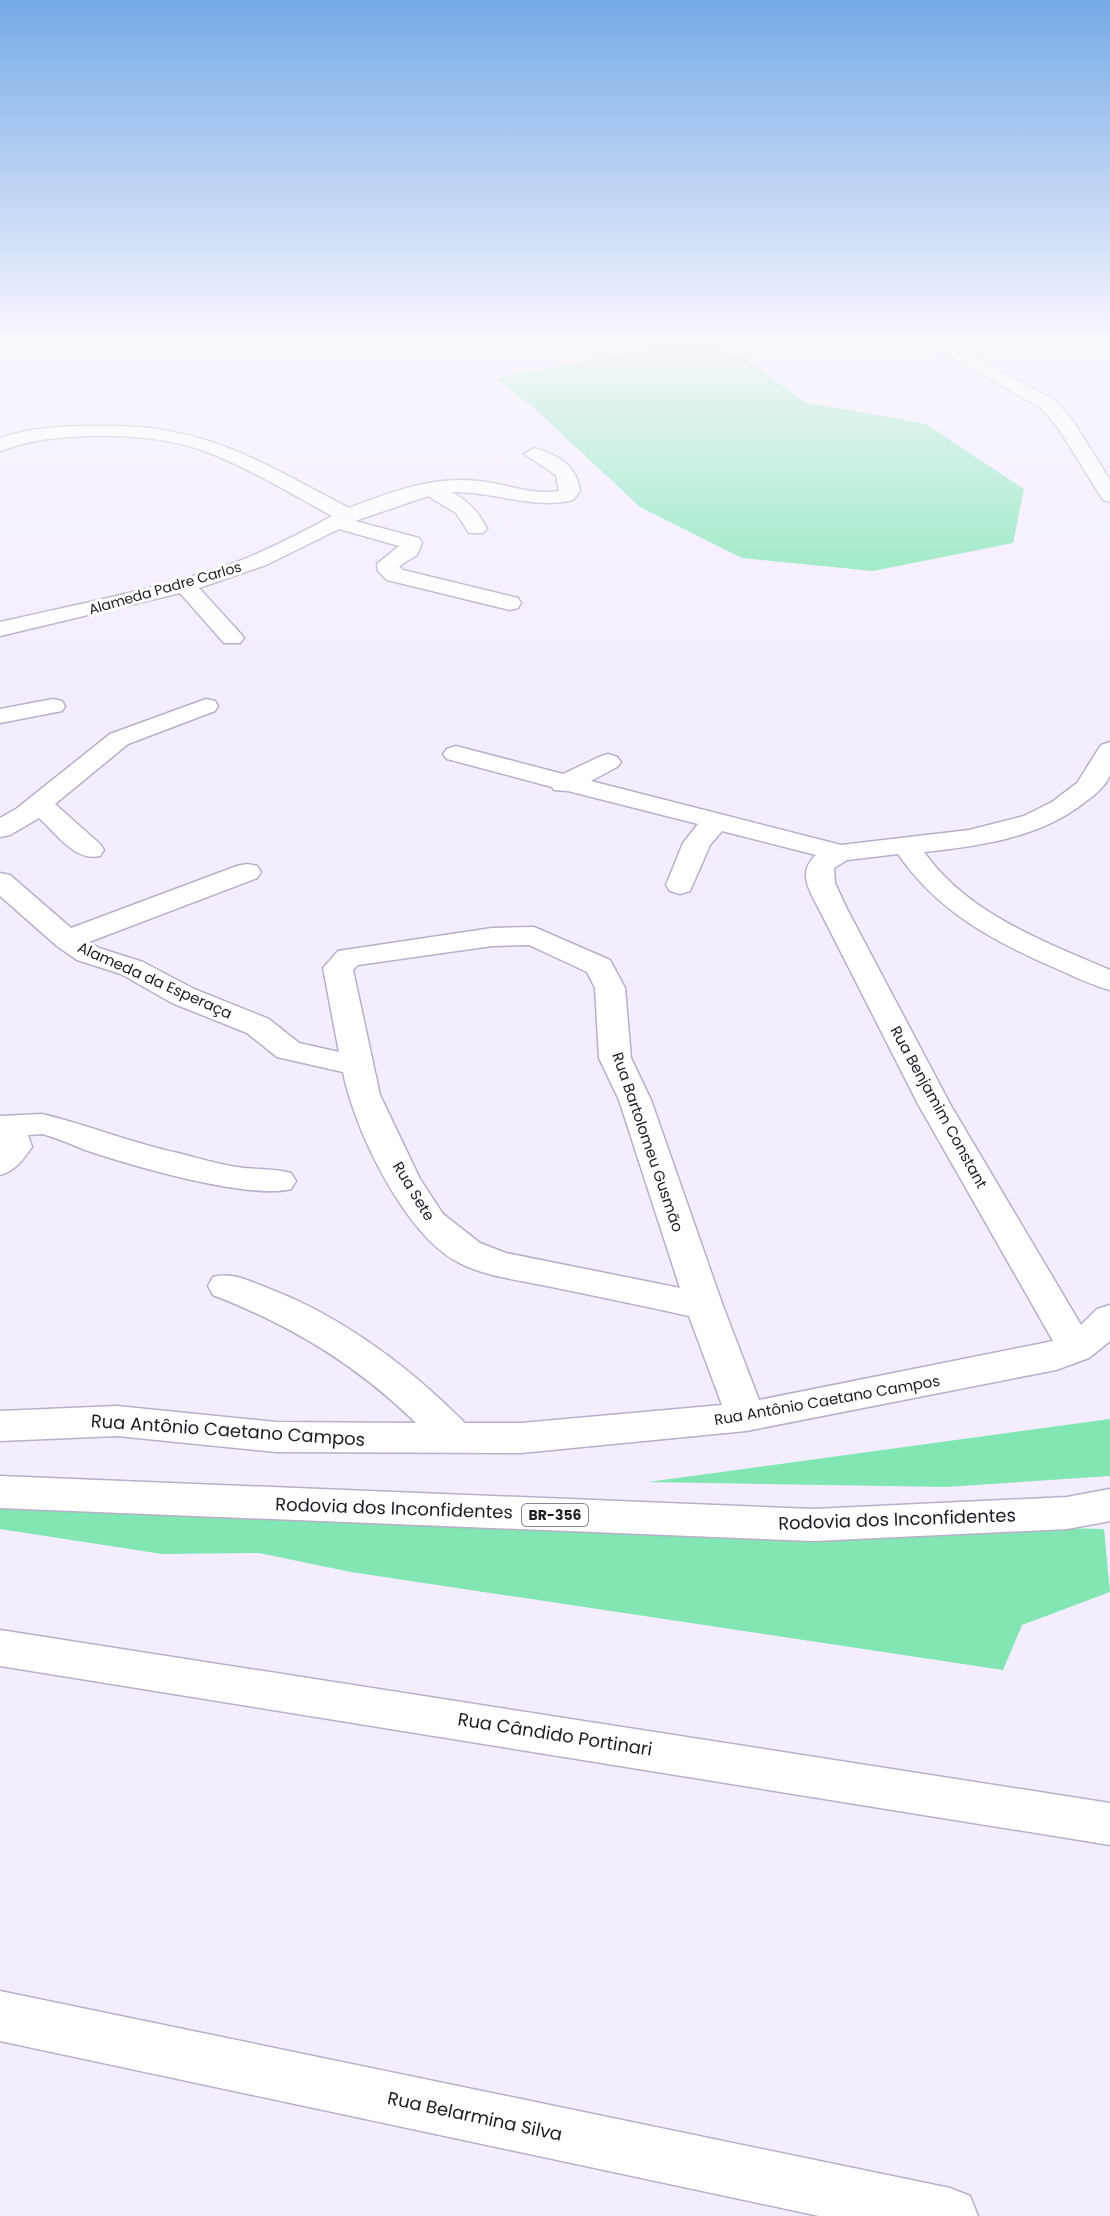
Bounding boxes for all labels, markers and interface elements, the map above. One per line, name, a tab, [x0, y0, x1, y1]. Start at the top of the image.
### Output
street label: Alameda Padre Carlos	[86, 557, 244, 619]
street label: Alameda da Esperaça	[74, 936, 236, 1024]
street label: Rua Benjamim Constant	[886, 1022, 992, 1192]
street label: Rua Bartolomeu Gusmão	[607, 1049, 689, 1235]
street label: Rua Sete	[388, 1157, 440, 1225]
street label: Rua Antônio Caetano Campos	[712, 1370, 942, 1430]
street label: Rua Antônio Caetano Campos	[90, 1408, 366, 1452]
street label: Rodovia dos Inconfidentes	[275, 1491, 513, 1525]
street label: Rodovia dos Inconfidentes	[778, 1502, 1016, 1536]
road number: BR-356	[522, 1504, 588, 1526]
street label: Rua Cândido Portinari	[456, 1706, 654, 1762]
street label: Rua Belarmina Silva	[385, 2085, 565, 2147]

